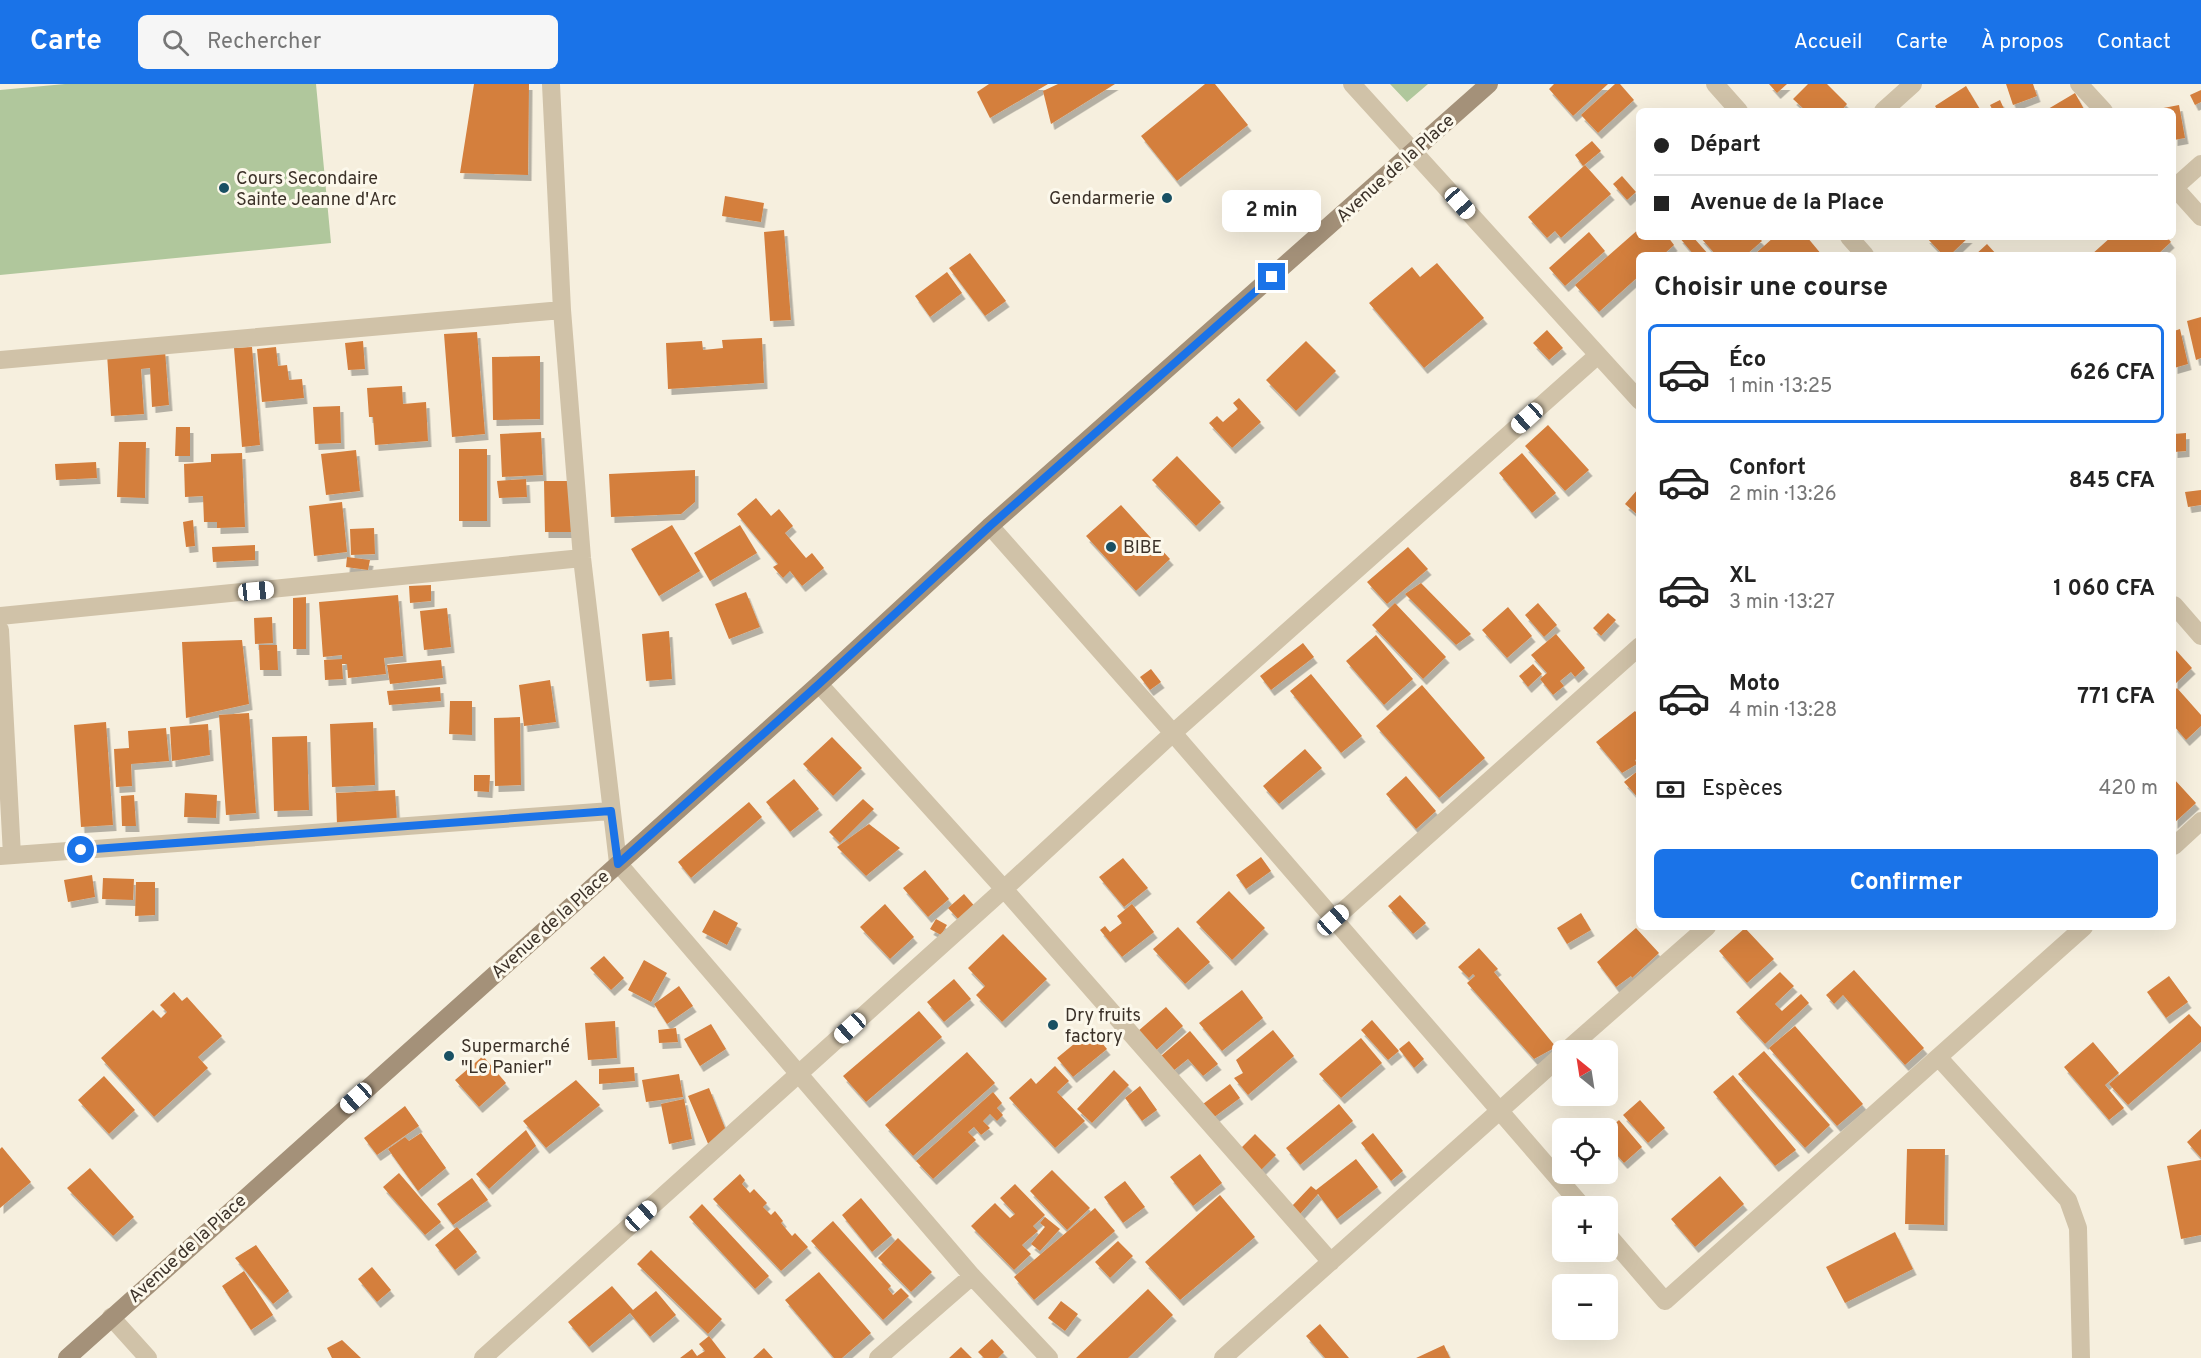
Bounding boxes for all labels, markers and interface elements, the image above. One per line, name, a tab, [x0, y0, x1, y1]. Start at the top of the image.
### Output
search box	[138, 15, 558, 69]
text: Carte	[30, 24, 102, 60]
icon: search	[159, 26, 192, 59]
text: Rechercher	[207, 29, 321, 56]
text: Accueil	[1794, 29, 1863, 56]
text: Carte	[1896, 29, 1948, 56]
text: À propos	[1981, 29, 2064, 56]
text: Contact	[2097, 29, 2171, 56]
street label: Avenue de la Place	[1332, 110, 1460, 228]
text: Départ	[1690, 132, 1761, 159]
place label: Cours Secondaire Sainte Jeanne d'Arc	[236, 168, 397, 212]
marker: Cours Secondaire Sainte Jeanne d'Arc	[217, 181, 231, 195]
car	[1441, 184, 1479, 222]
place label: Gendarmerie	[1049, 188, 1155, 211]
callout: 2 min	[1222, 190, 1322, 232]
text: Avenue de la Place	[1690, 190, 1884, 217]
marker: Gendarmerie	[1160, 191, 1174, 205]
text: 2 min	[1245, 198, 1298, 224]
route end	[1258, 263, 1285, 290]
text: Choisir une course	[1654, 271, 1888, 305]
icon: car	[1657, 347, 1711, 401]
text: Éco	[1729, 347, 1766, 374]
text: 626 CFA	[2070, 360, 2155, 387]
text: 1 min · 13:25	[1729, 374, 1833, 400]
car	[1508, 399, 1546, 437]
icon: car	[1657, 455, 1711, 509]
text: Confort	[1729, 455, 1806, 482]
text: 845 CFA	[2069, 468, 2155, 495]
text: 2 min · 13:26	[1729, 482, 1837, 508]
place label: BIBE	[1123, 537, 1162, 560]
marker: BIBE	[1104, 540, 1118, 554]
icon: car	[1657, 563, 1711, 617]
text: XL	[1729, 563, 1756, 590]
text: 1 060 CFA	[2053, 576, 2155, 603]
car	[237, 580, 275, 602]
text: 3 min · 13:27	[1729, 590, 1835, 616]
icon: car	[1657, 671, 1711, 725]
text: Moto	[1729, 671, 1780, 698]
text: 771 CFA	[2077, 684, 2155, 711]
text: 4 min · 13:28	[1729, 698, 1837, 724]
icon: cash	[1654, 773, 1687, 806]
text: Espèces	[1702, 776, 1783, 803]
text: 420 m	[2099, 776, 2158, 802]
route start	[67, 836, 94, 863]
button: Confirmer	[1654, 849, 2158, 918]
street label: Avenue de la Place	[487, 866, 615, 984]
car	[1314, 901, 1352, 939]
place label: Dry fruits factory	[1065, 1005, 1141, 1049]
car	[831, 1009, 869, 1047]
marker: Dry fruits factory	[1046, 1018, 1060, 1032]
place label: Supermarché "Le Panier"	[461, 1036, 570, 1080]
north arrow	[1552, 1040, 1618, 1106]
map controls	[1552, 1040, 1618, 1340]
marker: Supermarché "Le Panier"	[442, 1049, 456, 1063]
car	[337, 1079, 375, 1117]
button: locate	[1552, 1118, 1618, 1184]
street label: Avenue de la Place	[124, 1190, 252, 1308]
button: +	[1552, 1196, 1618, 1262]
car	[622, 1197, 660, 1235]
button: −	[1552, 1274, 1618, 1340]

